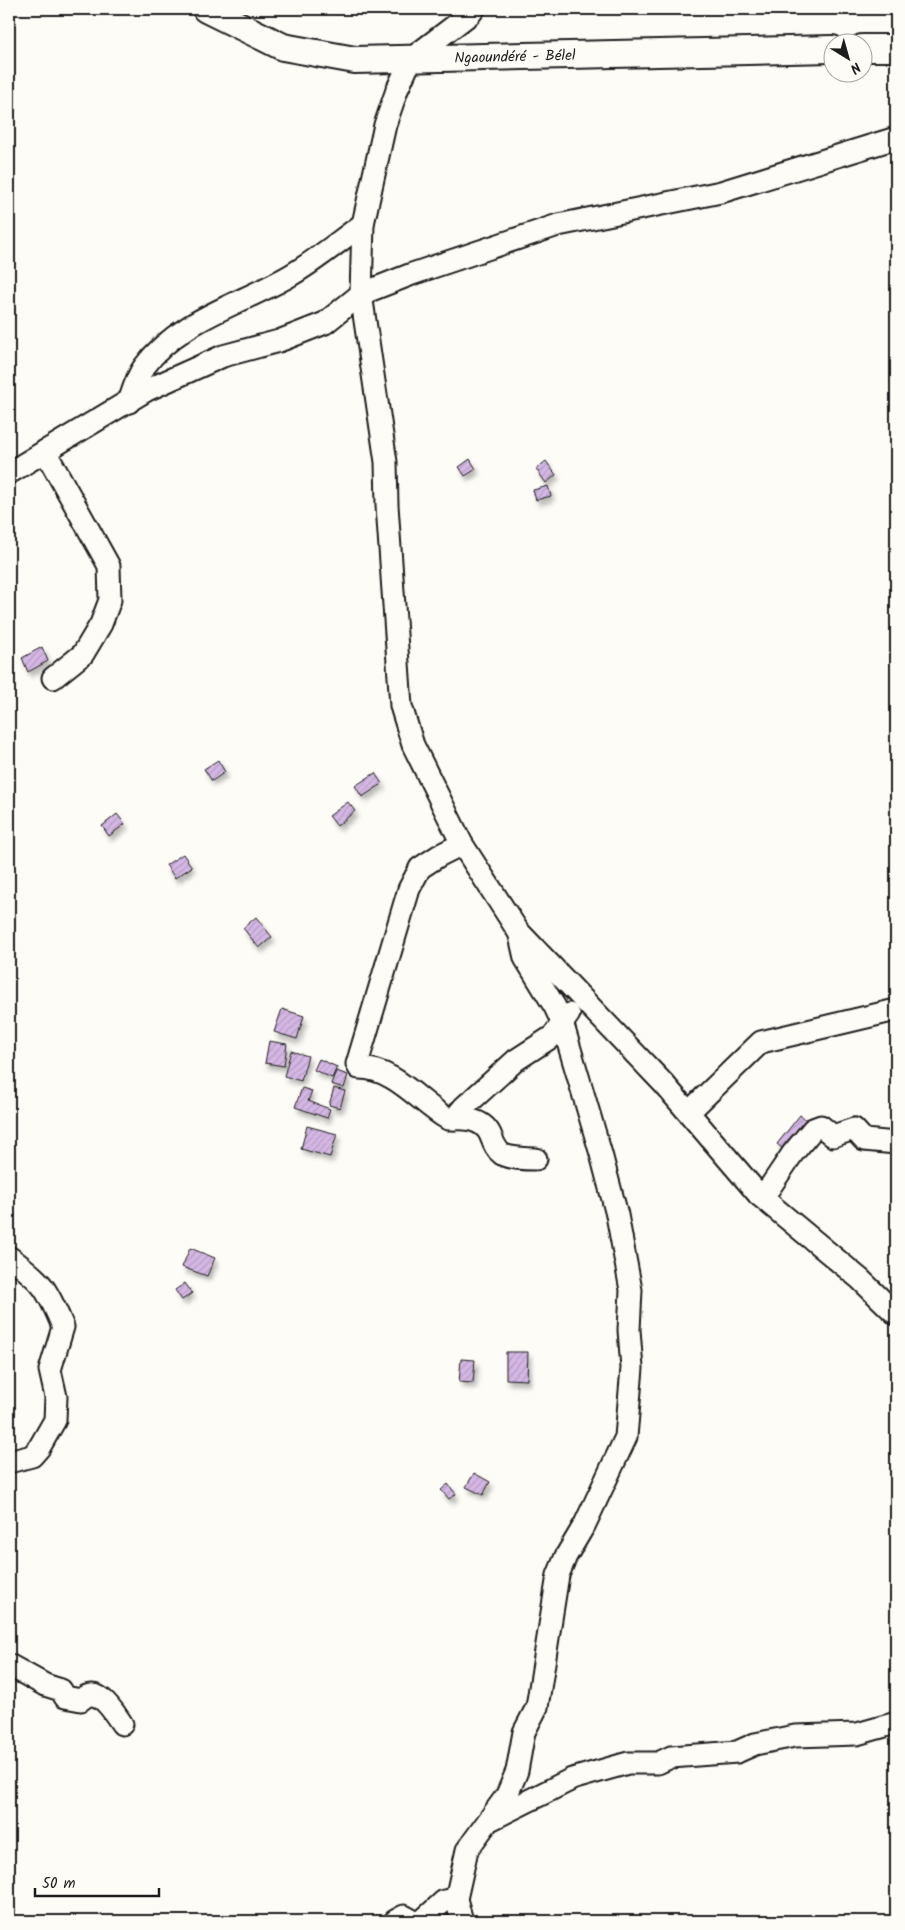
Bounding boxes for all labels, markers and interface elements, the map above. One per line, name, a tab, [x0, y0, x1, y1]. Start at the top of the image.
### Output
north arrow	[822, 32, 872, 82]
street label: Ngaoundéré - Bélel	[454, 44, 576, 71]
text: N	[845, 56, 865, 79]
scale bar	[35, 1865, 159, 1897]
text: 50 m	[42, 1872, 76, 1896]

